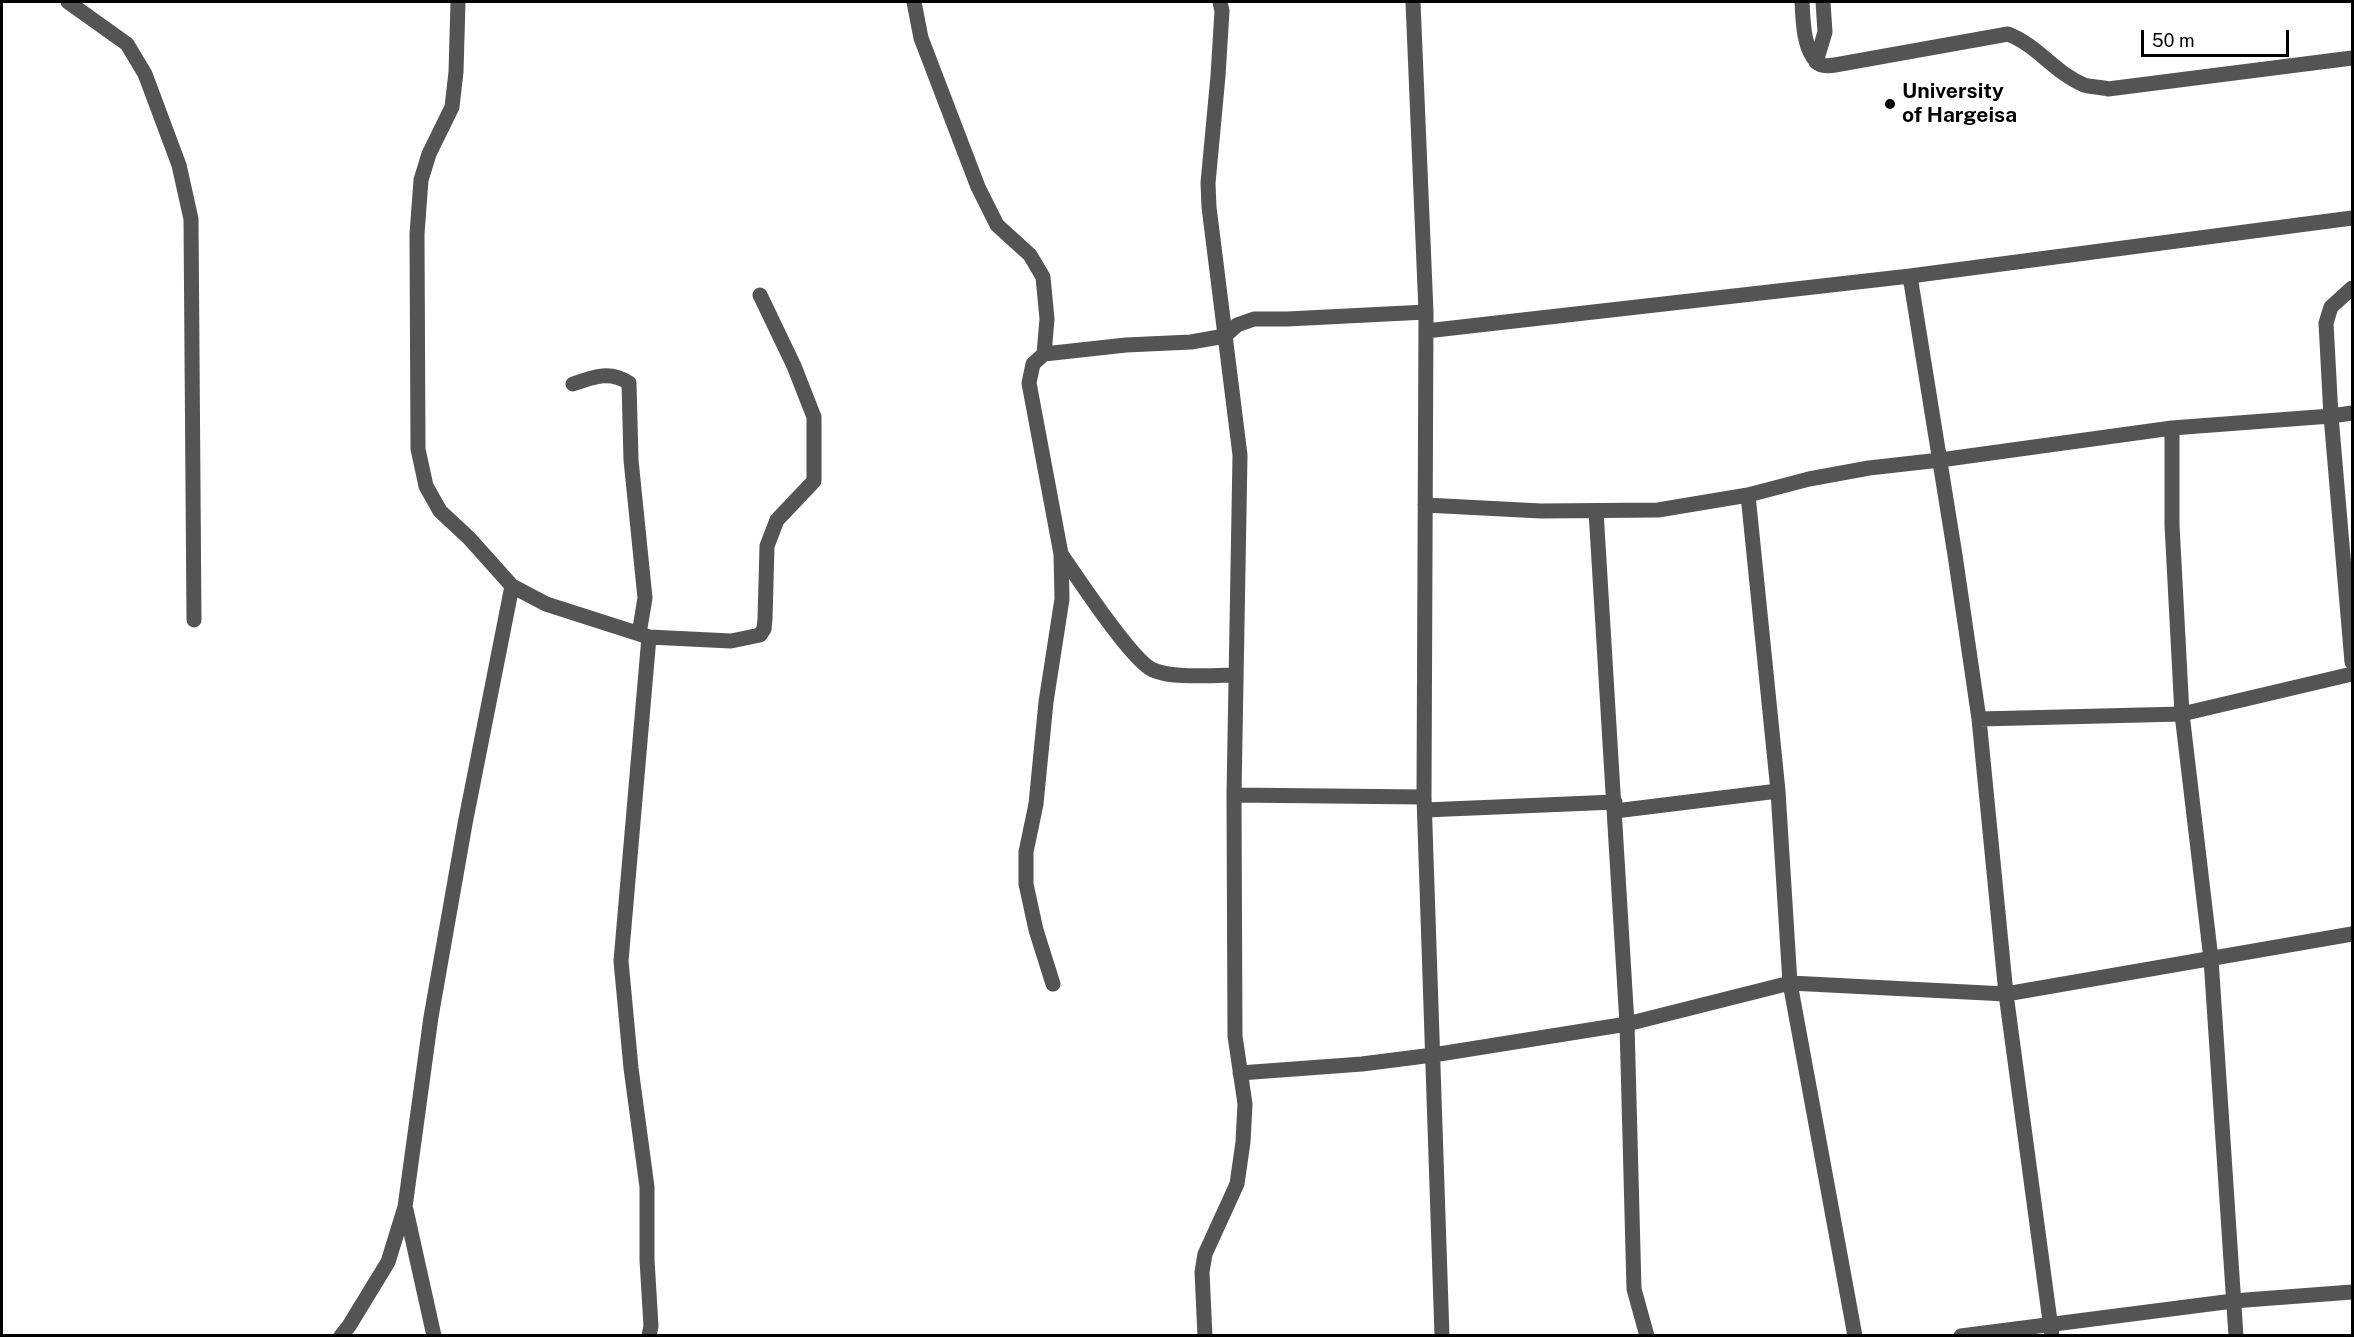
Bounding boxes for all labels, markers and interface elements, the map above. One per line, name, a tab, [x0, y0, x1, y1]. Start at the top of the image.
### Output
scale bar	[2144, 18, 2292, 56]
text: 50 m	[2152, 30, 2195, 51]
place label: University of Hargeisa	[1902, 79, 2017, 129]
marker: University of Hargeisa	[1883, 97, 1897, 111]

